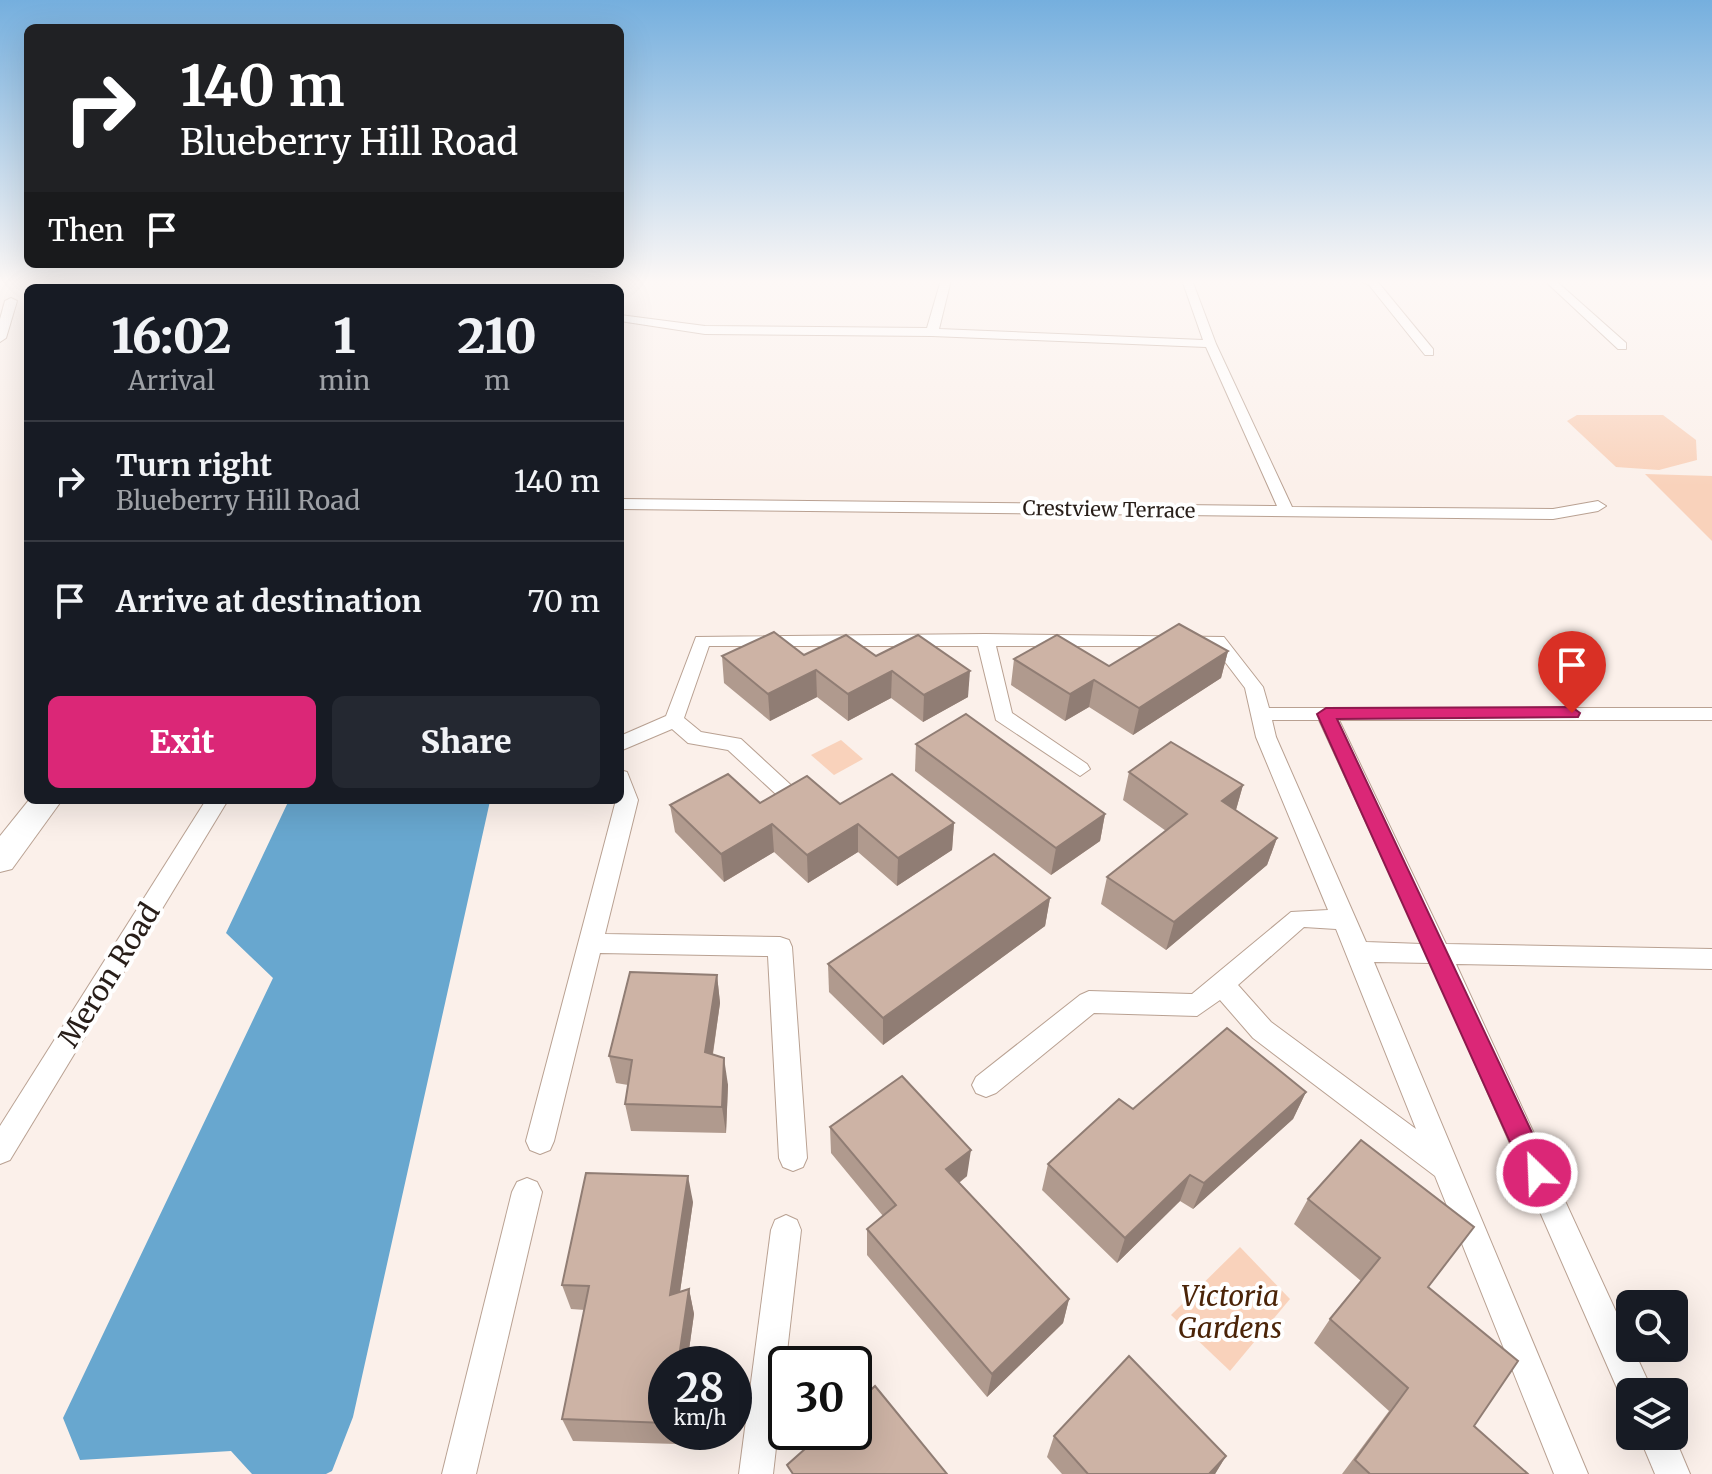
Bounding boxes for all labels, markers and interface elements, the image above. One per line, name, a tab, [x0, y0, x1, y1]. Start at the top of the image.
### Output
text: 140 m	[180, 51, 345, 121]
icon: right	[48, 56, 152, 160]
text: Blueberry Hill Road	[180, 120, 518, 165]
icon: arrive	[140, 208, 184, 252]
text: Then	[48, 211, 124, 249]
text: 16:02	[111, 306, 231, 366]
text: 1	[333, 306, 356, 366]
text: 210	[457, 306, 537, 366]
text: Arrival	[128, 364, 215, 397]
text: min	[319, 364, 370, 397]
text: m	[484, 364, 510, 397]
text: Turn right	[116, 446, 272, 484]
icon: right	[48, 459, 92, 503]
text: 140 m	[514, 462, 600, 500]
text: Blueberry Hill Road	[116, 484, 360, 517]
street label: Crestview Terrace	[1022, 495, 1196, 523]
icon: arrive	[48, 579, 92, 623]
text: Arrive at destination	[116, 582, 422, 620]
text: 70 m	[527, 582, 600, 620]
pin	[1538, 631, 1606, 713]
icon: arrive	[1550, 643, 1594, 687]
button: Exit	[48, 696, 316, 788]
button: Share	[332, 696, 600, 788]
street label: Meron Road	[50, 896, 168, 1054]
position arrow	[1495, 1131, 1579, 1215]
park label: Victoria Gardens	[1178, 1278, 1282, 1346]
map controls	[1616, 1290, 1688, 1450]
button: search	[1616, 1290, 1688, 1362]
speed limit sign: 30	[768, 1346, 872, 1450]
text: 28	[676, 1363, 724, 1413]
button: layers	[1616, 1378, 1688, 1450]
text: km/h	[674, 1405, 726, 1430]

